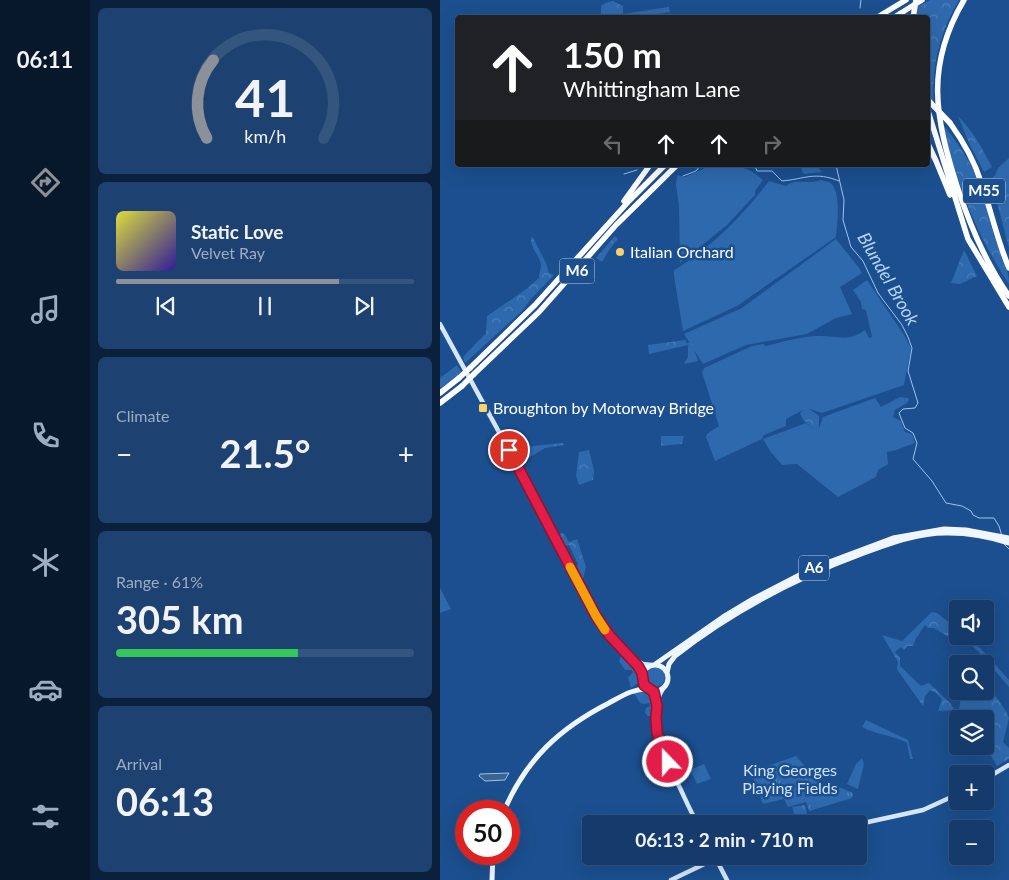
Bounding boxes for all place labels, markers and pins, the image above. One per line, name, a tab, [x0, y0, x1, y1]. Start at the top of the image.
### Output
place label: Italian Orchard	[630, 242, 734, 261]
marker: Italian Orchard	[614, 246, 626, 258]
place label: Broughton by Motorway Bridge	[493, 398, 714, 417]
marker: Broughton by Motorway Bridge	[477, 402, 489, 414]
pin	[488, 429, 530, 471]

